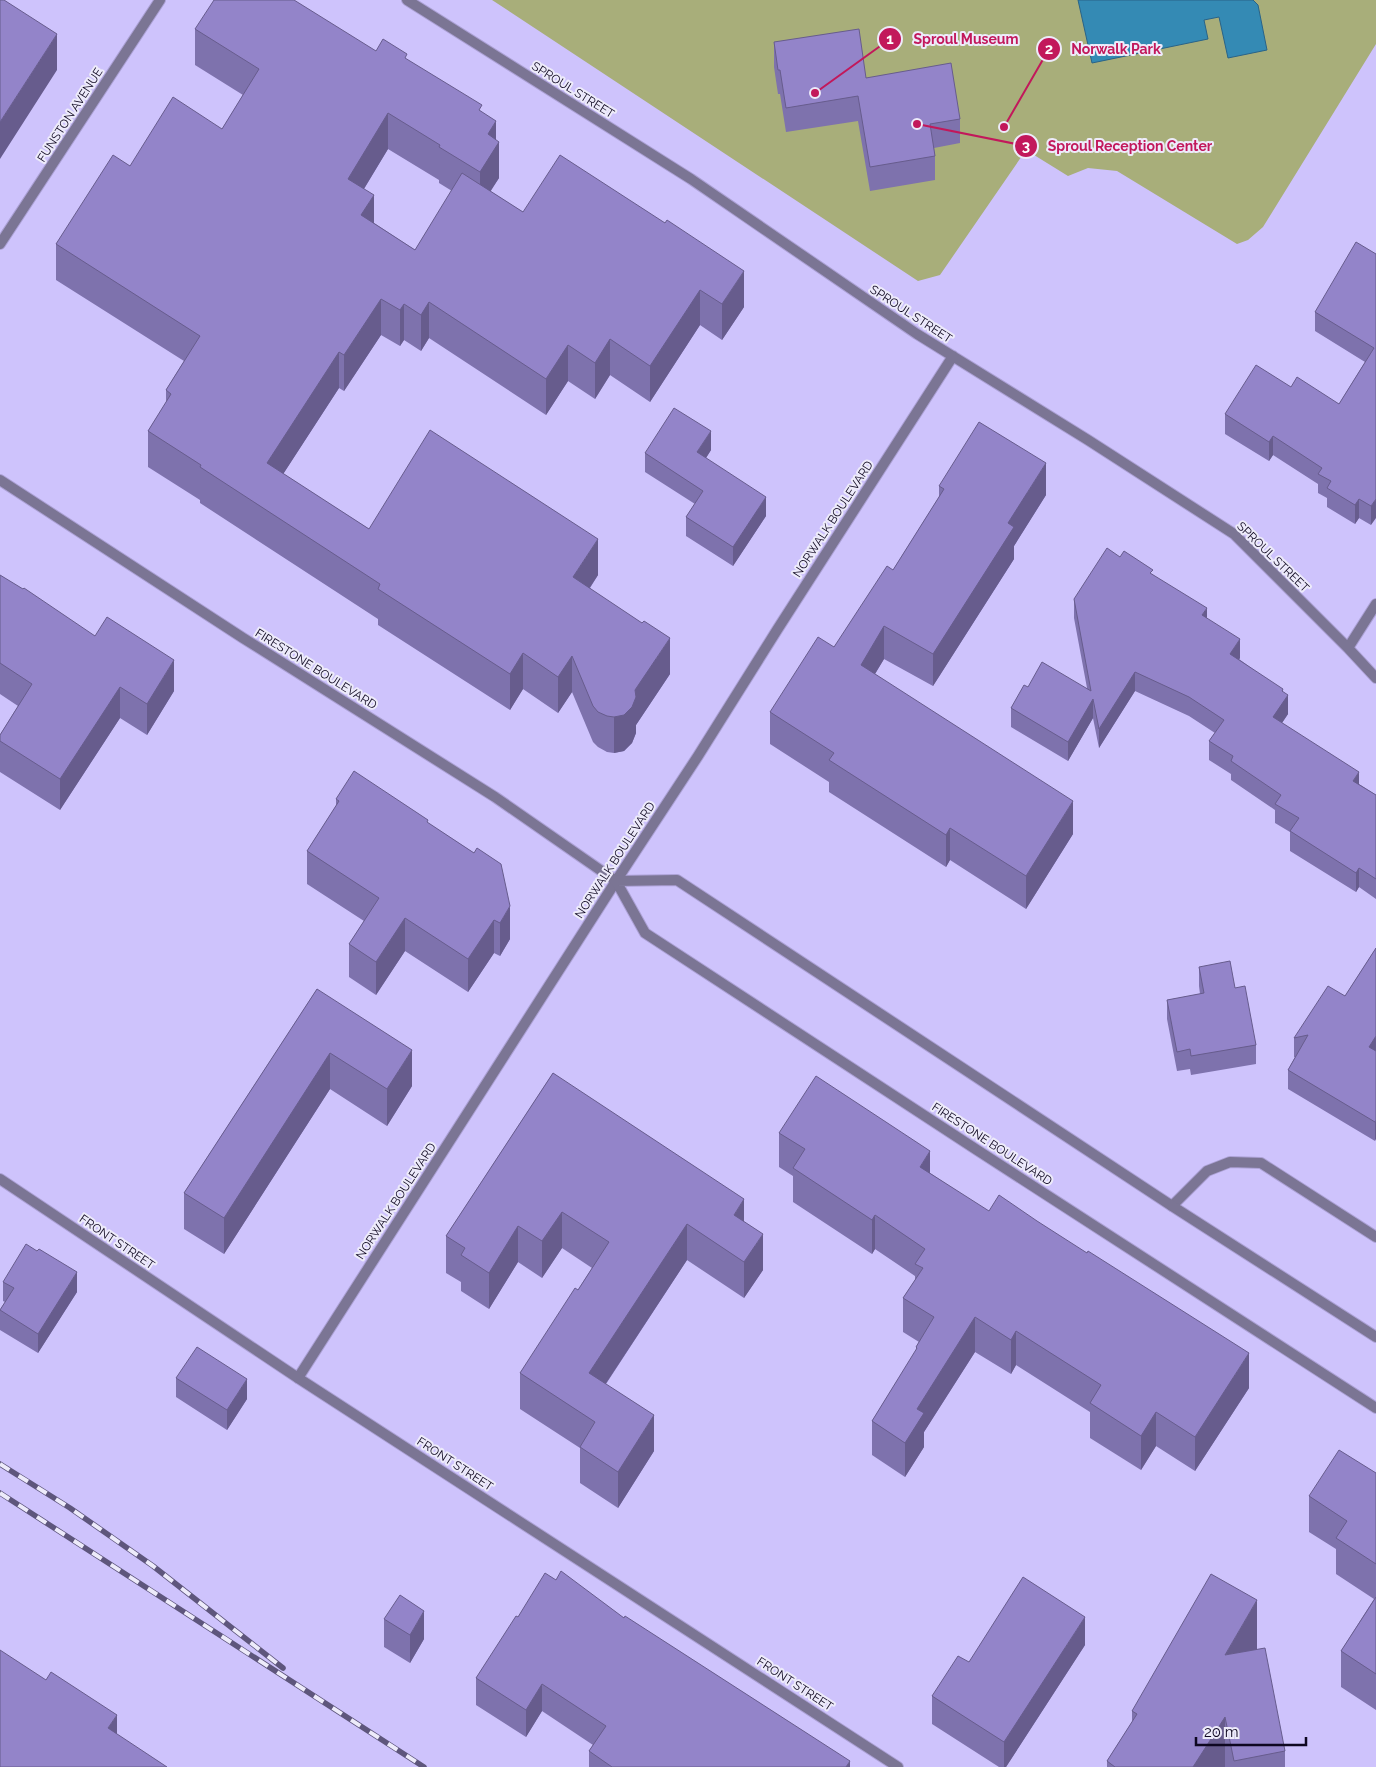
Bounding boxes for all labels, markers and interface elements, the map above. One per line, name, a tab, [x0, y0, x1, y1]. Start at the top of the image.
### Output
callout: Sproul Museum	[878, 24, 1028, 53]
text: 1	[886, 30, 894, 48]
text: Sproul Museum	[913, 31, 1019, 47]
callout: Norwalk Park	[1037, 34, 1171, 63]
text: 2	[1045, 40, 1053, 58]
text: Norwalk Park	[1071, 41, 1161, 57]
street label: SPROUL STREET	[529, 59, 617, 121]
street label: FUNSTON AVENUE	[34, 65, 106, 165]
callout: Sproul Reception Center	[1013, 131, 1223, 160]
text: 3	[1022, 137, 1030, 155]
text: Sproul Reception Center	[1048, 138, 1213, 154]
street label: SPROUL STREET	[867, 282, 955, 346]
street label: NORWALK BOULEVARD	[790, 458, 876, 580]
street label: SPROUL STREET	[1234, 519, 1312, 595]
street label: FIRESTONE BOULEVARD	[253, 626, 380, 712]
street label: NORWALK BOULEVARD	[572, 799, 658, 921]
street label: FIRESTONE BOULEVARD	[929, 1100, 1055, 1188]
street label: NORWALK BOULEVARD	[353, 1140, 439, 1262]
street label: FRONT STREET	[77, 1212, 158, 1273]
street label: FRONT STREET	[414, 1434, 496, 1494]
street label: FRONT STREET	[754, 1654, 836, 1714]
scale bar	[1196, 1714, 1306, 1746]
text: 20 m	[1204, 1723, 1239, 1741]

